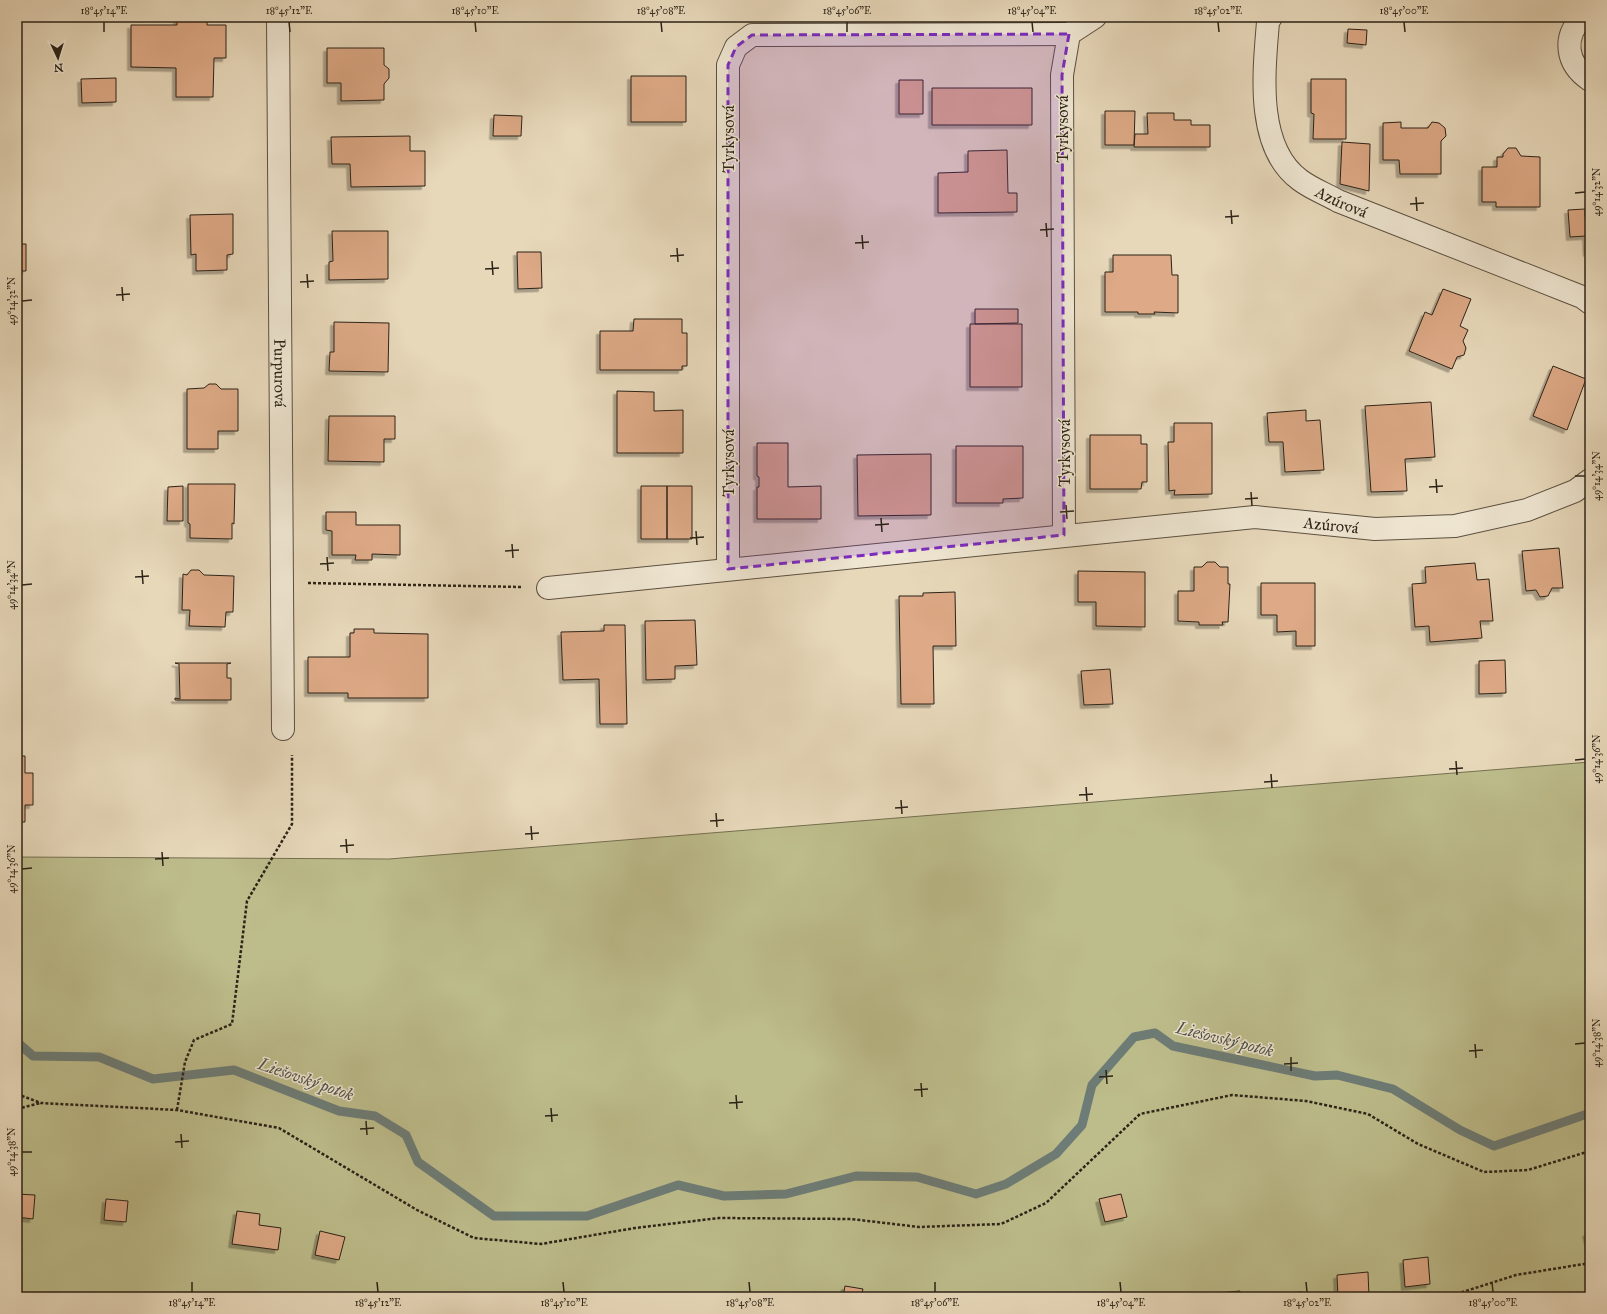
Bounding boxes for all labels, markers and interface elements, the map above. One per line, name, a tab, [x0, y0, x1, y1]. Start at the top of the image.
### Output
text: 18°45'14"E	[81, 5, 127, 17]
text: 18°45'12"E	[266, 5, 312, 17]
text: 18°45'10"E	[451, 5, 499, 17]
text: 18°45'08"E	[637, 5, 685, 17]
text: 18°45'06"E	[823, 5, 871, 17]
text: 18°45'04"E	[1008, 5, 1056, 17]
text: 18°45'02"E	[1194, 5, 1242, 17]
text: 18°45'00"E	[1379, 5, 1429, 17]
north arrow	[38, 38, 78, 78]
text: N	[53, 61, 64, 74]
street label: Tyrkysová	[1053, 95, 1072, 163]
street label: Tyrkysová	[719, 105, 738, 173]
text: 49°14'32"N	[1591, 167, 1603, 216]
street label: Azúrová	[1311, 182, 1370, 222]
text: 49°14'32"N	[6, 276, 18, 325]
street label: Purpurová	[270, 339, 290, 408]
street label: Tyrkysová	[1055, 419, 1074, 487]
street label: Tyrkysová	[719, 429, 738, 497]
text: 49°14'34"N	[1591, 451, 1603, 501]
street label: Azúrová	[1302, 513, 1360, 537]
text: 49°14'34"N	[6, 560, 18, 610]
text: 49°14'36"N	[1591, 734, 1603, 783]
text: 49°14'36"N	[6, 844, 18, 893]
water label: Liešovský potok	[1173, 1017, 1276, 1062]
text: 49°14'38"N	[1591, 1018, 1603, 1068]
water label: Liešovský potok	[254, 1053, 357, 1106]
text: 49°14'38"N	[6, 1127, 18, 1177]
text: 18°45'14"E	[169, 1297, 215, 1309]
text: 18°45'12"E	[355, 1297, 401, 1309]
text: 18°45'10"E	[540, 1297, 588, 1309]
text: 18°45'08"E	[726, 1297, 774, 1309]
text: 18°45'06"E	[911, 1297, 959, 1309]
text: 18°45'04"E	[1097, 1297, 1145, 1309]
text: 18°45'02"E	[1283, 1297, 1331, 1309]
text: 18°45'00"E	[1468, 1297, 1518, 1309]

